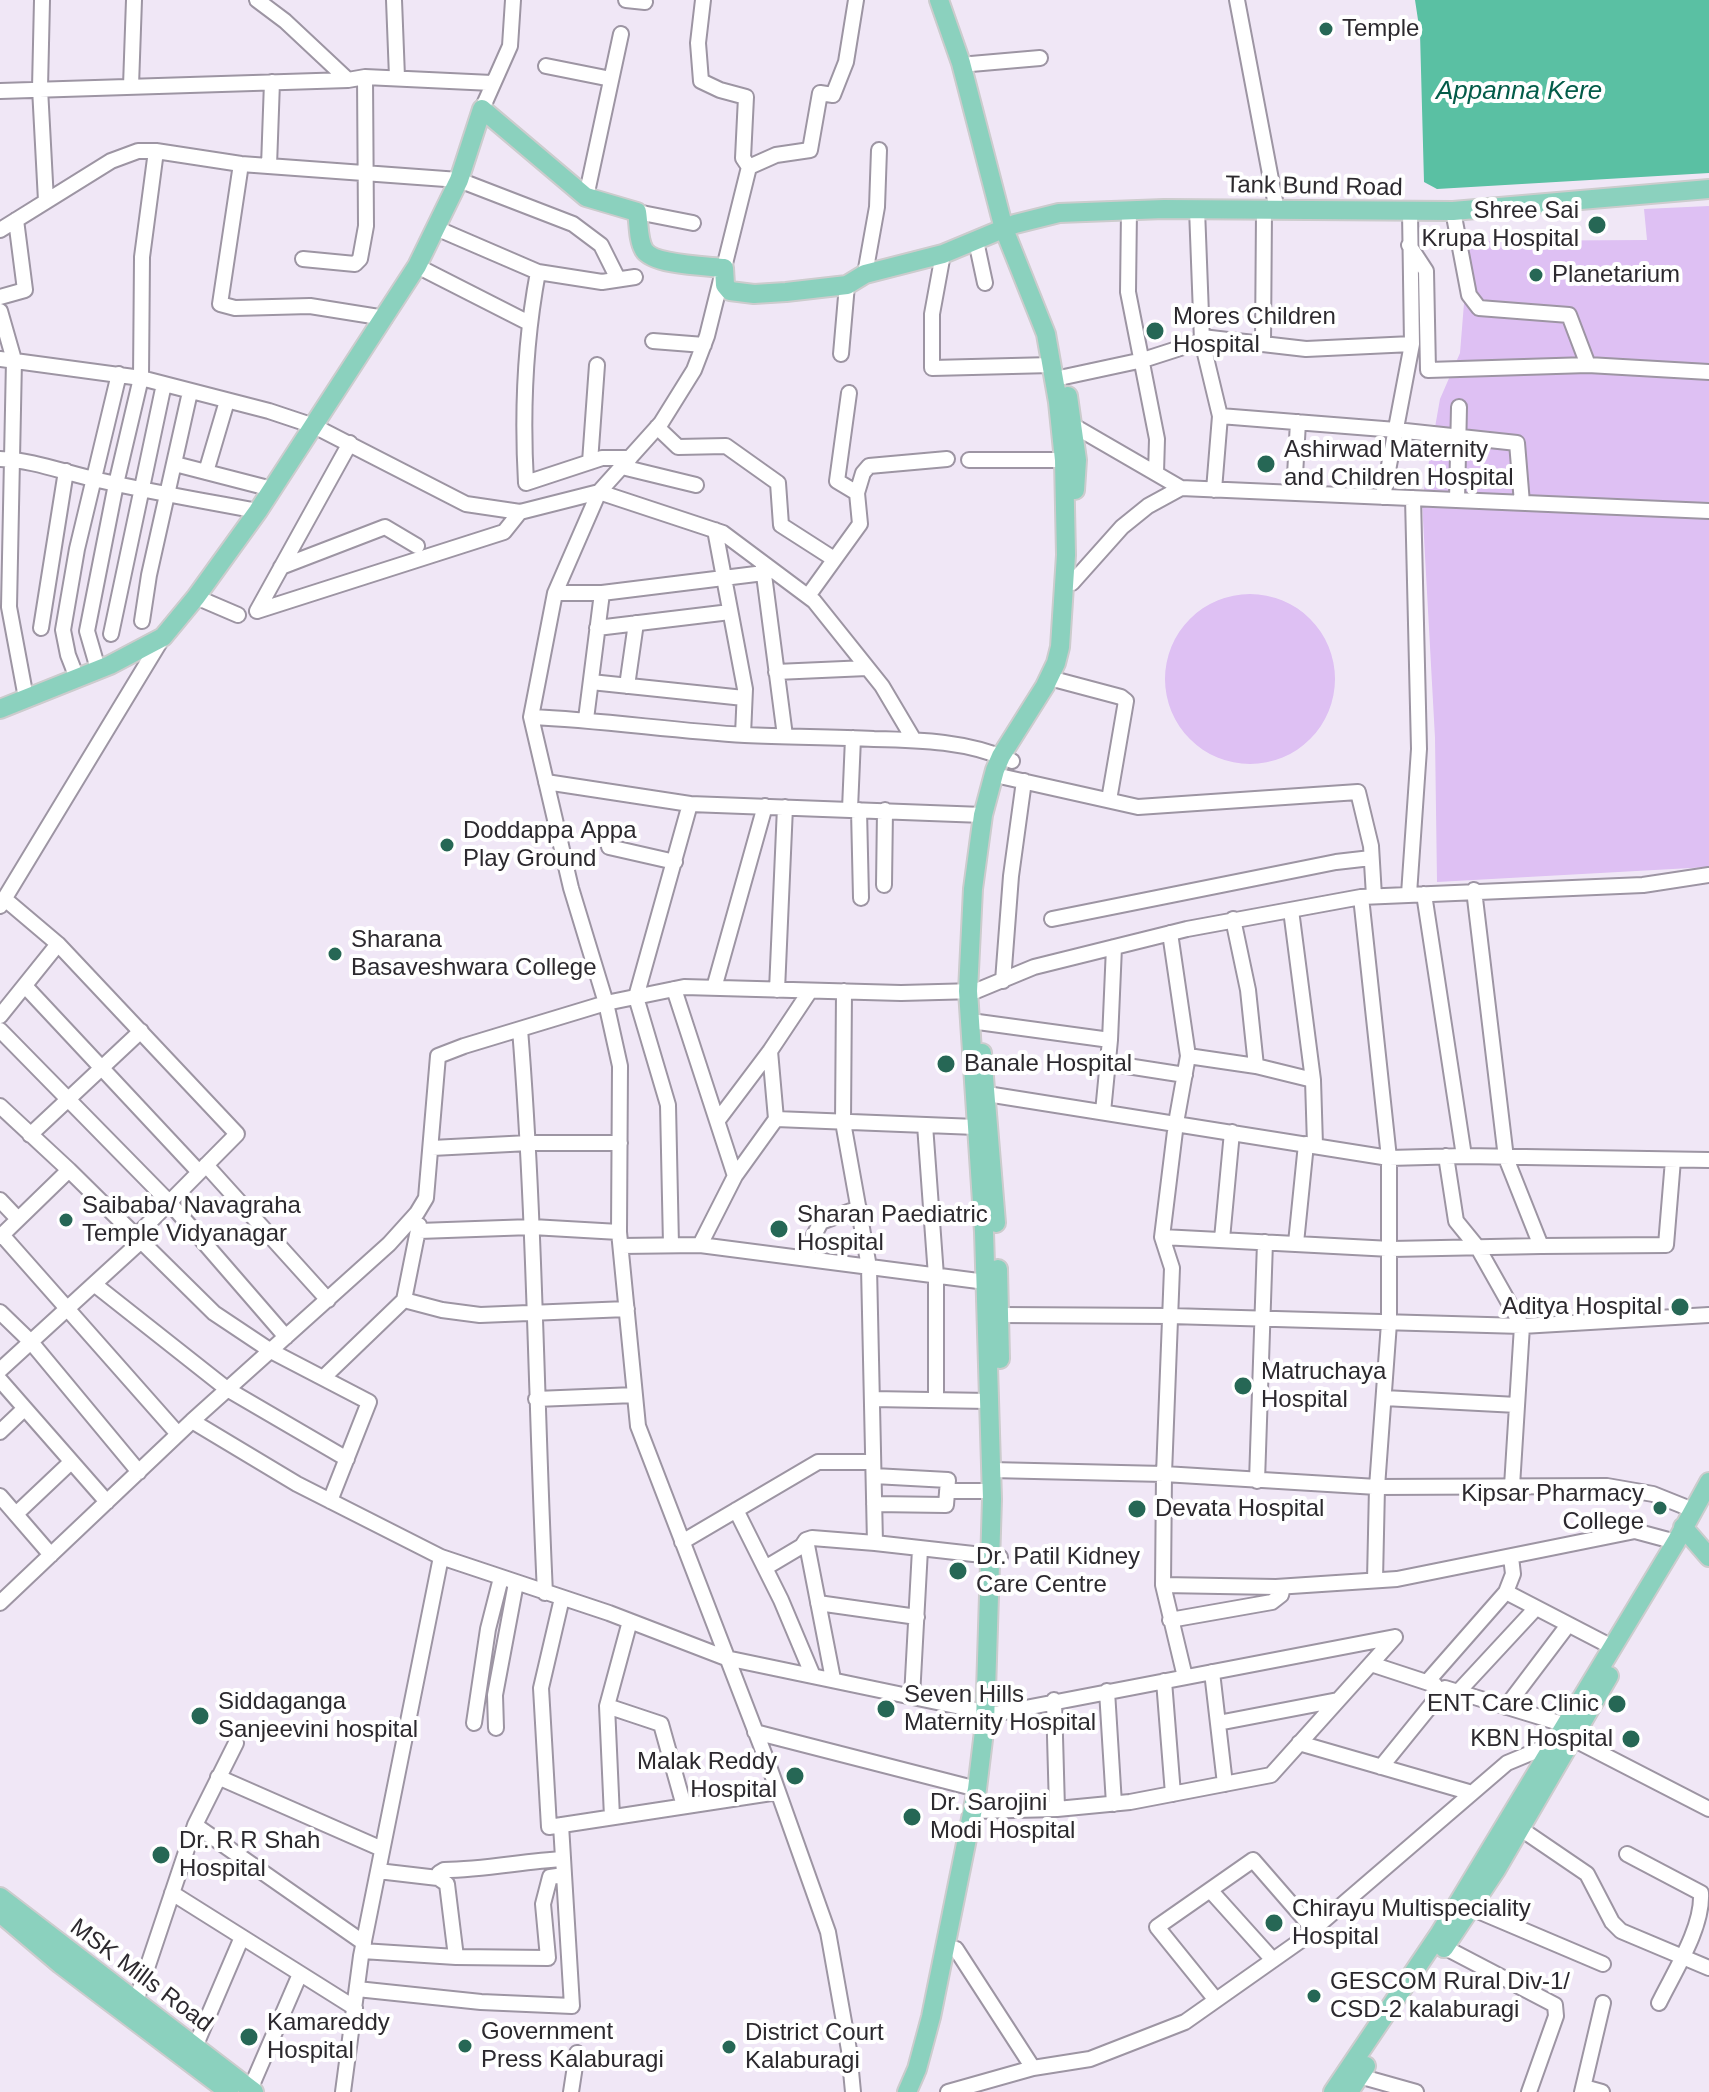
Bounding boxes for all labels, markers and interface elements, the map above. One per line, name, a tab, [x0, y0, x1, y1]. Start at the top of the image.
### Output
place label: Temple	[1342, 15, 1419, 43]
marker: Temple	[1317, 20, 1335, 38]
water label: Appanna Kere	[1436, 76, 1602, 108]
street label: Tank Bund Road	[1225, 171, 1403, 203]
place label: Shree Sai Krupa Hospital	[1422, 197, 1579, 253]
marker: Shree Sai Krupa Hospital	[1586, 214, 1608, 236]
place label: Planetarium	[1552, 261, 1680, 289]
marker: Planetarium	[1527, 266, 1545, 284]
place label: Mores Children Hospital	[1173, 303, 1336, 359]
marker: Mores Children Hospital	[1144, 320, 1166, 342]
place label: Ashirwad Maternity and Children Hospital	[1284, 436, 1513, 492]
marker: Ashirwad Maternity and Children Hospital	[1255, 453, 1277, 475]
place label: Doddappa Appa Play Ground	[463, 817, 636, 873]
marker: Doddappa Appa Play Ground	[438, 836, 456, 854]
place label: Sharana Basaveshwara College	[351, 926, 596, 982]
marker: Sharana Basaveshwara College	[326, 945, 344, 963]
place label: Banale Hospital	[964, 1050, 1132, 1078]
marker: Banale Hospital	[935, 1053, 957, 1075]
place label: Saibaba/ Navagraha Temple Vidyanagar	[82, 1192, 301, 1248]
place label: Sharan Paediatric Hospital	[797, 1201, 988, 1257]
marker: Saibaba/ Navagraha Temple Vidyanagar	[57, 1211, 75, 1229]
marker: Sharan Paediatric Hospital	[768, 1218, 790, 1240]
place label: Aditya Hospital	[1502, 1293, 1662, 1321]
marker: Aditya Hospital	[1669, 1296, 1691, 1318]
place label: Matruchaya Hospital	[1261, 1358, 1386, 1414]
marker: Matruchaya Hospital	[1232, 1375, 1254, 1397]
place label: Kipsar Pharmacy College	[1461, 1480, 1644, 1536]
place label: Devata Hospital	[1155, 1495, 1324, 1523]
marker: Devata Hospital	[1126, 1498, 1148, 1520]
marker: Kipsar Pharmacy College	[1651, 1499, 1669, 1517]
place label: Dr. Patil Kidney Care Centre	[976, 1543, 1140, 1599]
marker: Dr. Patil Kidney Care Centre	[947, 1560, 969, 1582]
place label: Seven Hills Maternity Hospital	[904, 1681, 1096, 1737]
place label: Siddaganga Sanjeevini hospital	[218, 1688, 418, 1744]
place label: ENT Care Clinic	[1427, 1690, 1599, 1718]
marker: ENT Care Clinic	[1606, 1693, 1628, 1715]
marker: Seven Hills Maternity Hospital	[875, 1698, 897, 1720]
marker: Siddaganga Sanjeevini hospital	[189, 1705, 211, 1727]
place label: KBN Hospital	[1470, 1725, 1613, 1753]
marker: KBN Hospital	[1620, 1728, 1642, 1750]
place label: Malak Reddy Hospital	[637, 1748, 777, 1804]
marker: Malak Reddy Hospital	[784, 1765, 806, 1787]
place label: Dr. Sarojini Modi Hospital	[930, 1789, 1075, 1845]
marker: Dr. Sarojini Modi Hospital	[901, 1806, 923, 1828]
place label: Dr. R R Shah Hospital	[179, 1827, 320, 1883]
marker: Dr. R R Shah Hospital	[150, 1844, 172, 1866]
place label: Chirayu Multispeciality Hospital	[1292, 1895, 1531, 1951]
marker: Chirayu Multispeciality Hospital	[1263, 1912, 1285, 1934]
street label: MSK Mills Road	[64, 1913, 218, 2039]
place label: GESCOM Rural Div-1/ CSD-2 kalaburagi	[1330, 1968, 1570, 2024]
marker: GESCOM Rural Div-1/ CSD-2 kalaburagi	[1305, 1987, 1323, 2005]
place label: Kamareddy Hospital	[267, 2009, 390, 2065]
place label: Government Press Kalaburagi	[481, 2018, 664, 2074]
place label: District Court Kalaburagi	[745, 2019, 884, 2075]
marker: Kamareddy Hospital	[238, 2026, 260, 2048]
marker: Government Press Kalaburagi	[456, 2037, 474, 2055]
marker: District Court Kalaburagi	[720, 2038, 738, 2056]

